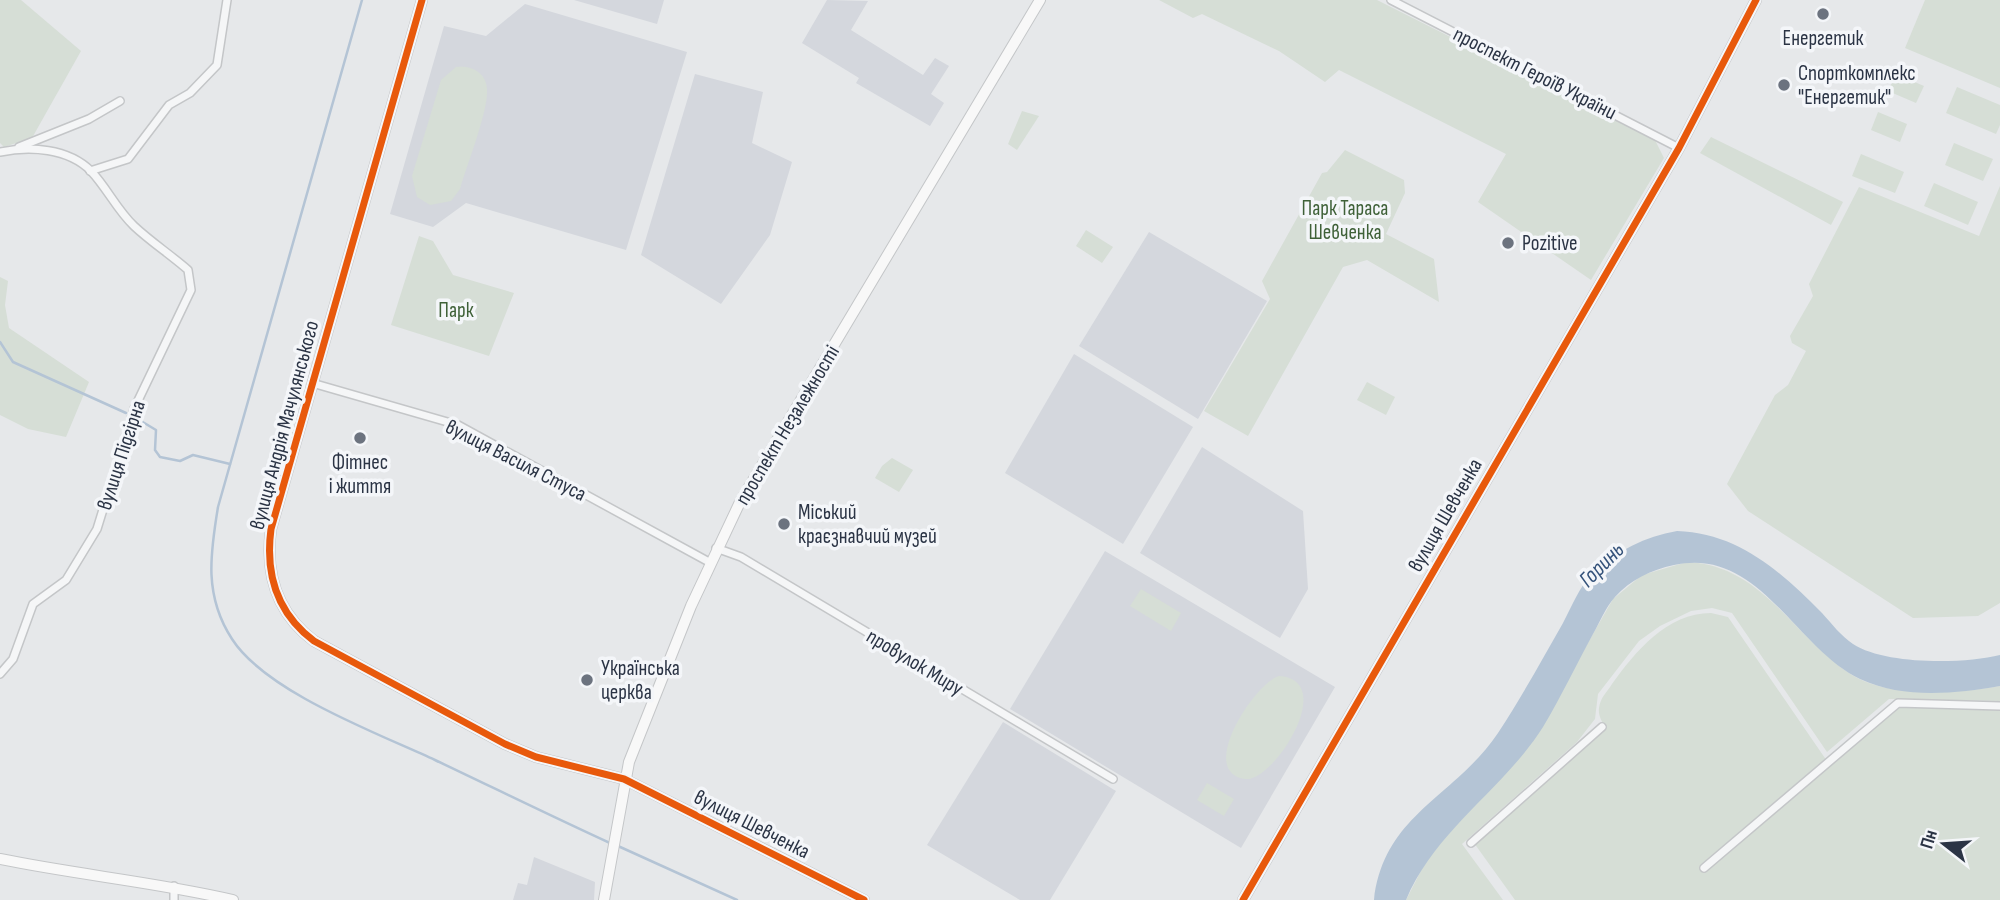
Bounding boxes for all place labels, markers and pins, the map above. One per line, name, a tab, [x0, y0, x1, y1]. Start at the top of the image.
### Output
marker: Енергетик	[1815, 6, 1831, 22]
place label: Енергетик	[1783, 26, 1864, 51]
place label: Спорткомплекс "Енергетик"	[1798, 61, 1916, 110]
marker: Спорткомплекс "Енергетик"	[1776, 77, 1792, 93]
place label: Pozitive	[1522, 231, 1578, 256]
marker: Pozitive	[1500, 235, 1516, 251]
marker: Фітнес і життя	[352, 430, 368, 446]
place label: Фітнес і життя	[329, 450, 391, 499]
place label: Міський краєзнавчий музей	[798, 500, 937, 549]
marker: Міський краєзнавчий музей	[776, 516, 792, 532]
place label: Українська церква	[601, 656, 680, 705]
marker: Українська церква	[579, 672, 595, 688]

